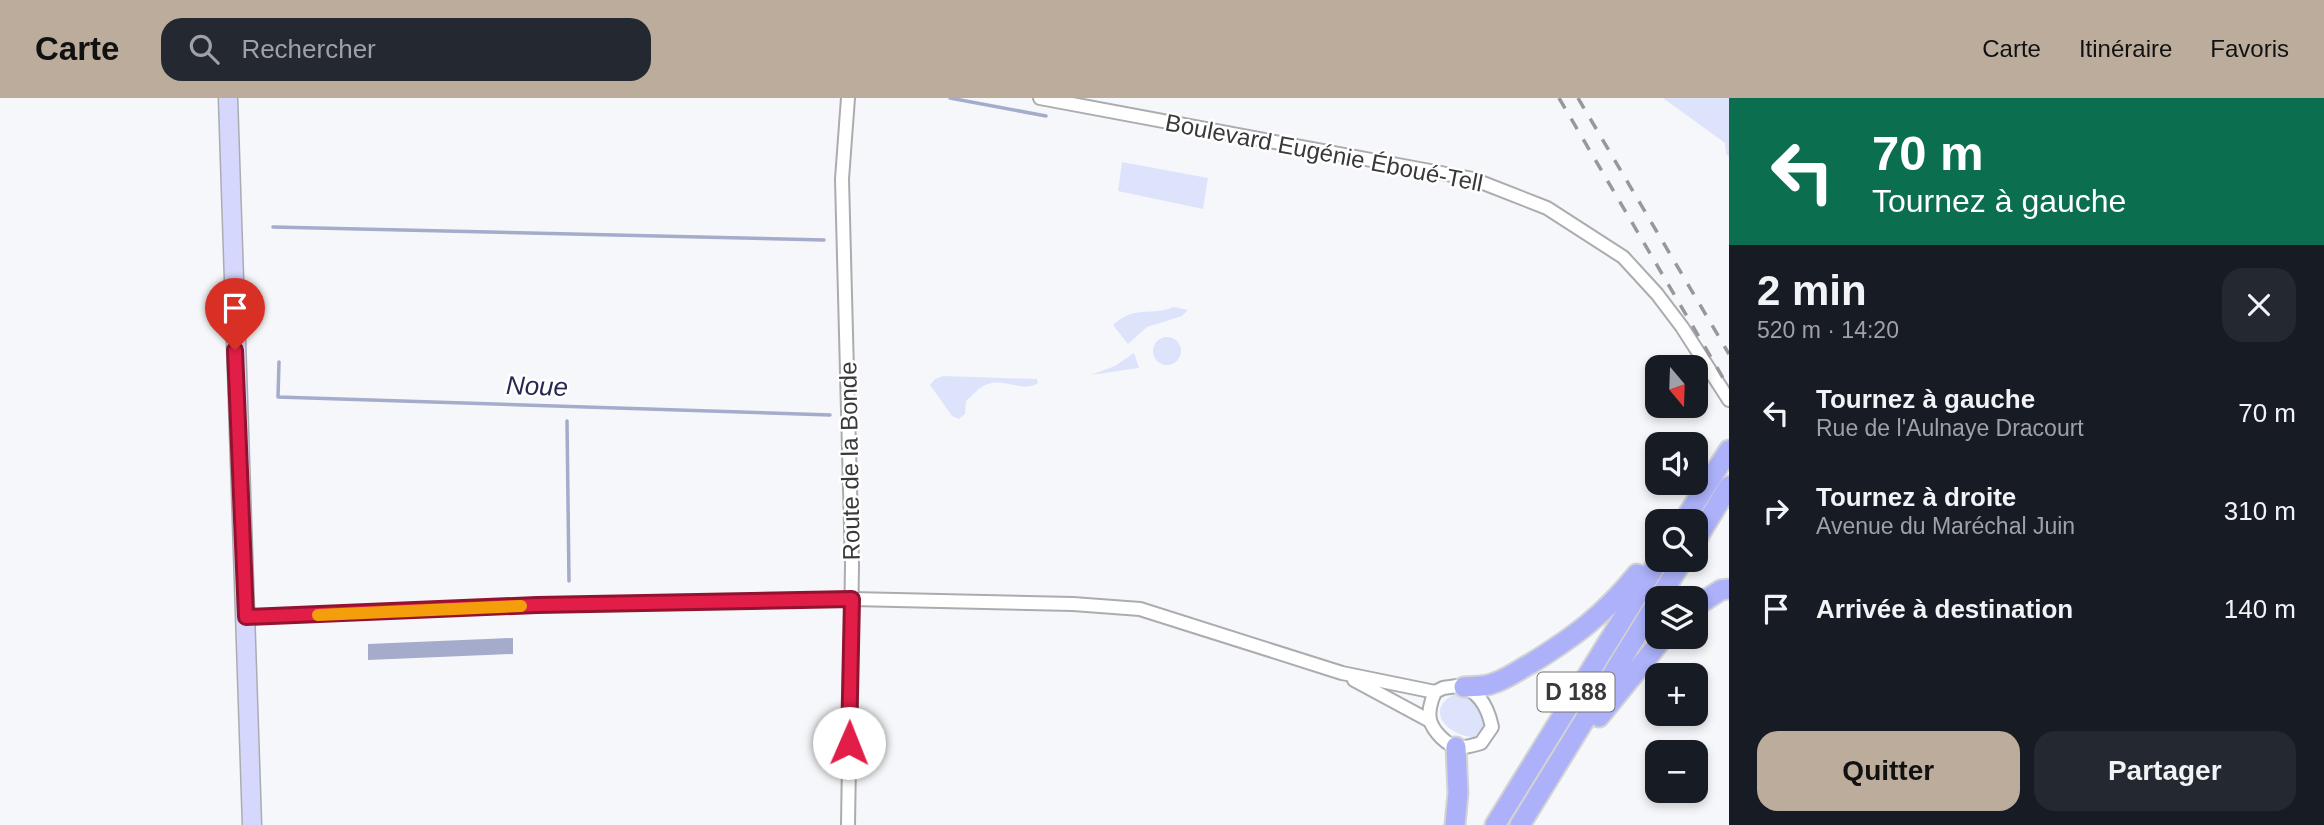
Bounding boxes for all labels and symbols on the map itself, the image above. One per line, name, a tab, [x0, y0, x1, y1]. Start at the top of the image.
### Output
street label: Boulevard Eugénie Éboué-Tell	[1163, 108, 1485, 197]
pin	[205, 278, 265, 350]
north arrow	[1645, 355, 1708, 418]
street label: Route de la Bonde	[834, 361, 865, 561]
water label: Noue	[505, 370, 569, 402]
road number: D 188	[1538, 672, 1614, 712]
position arrow	[812, 706, 886, 780]

